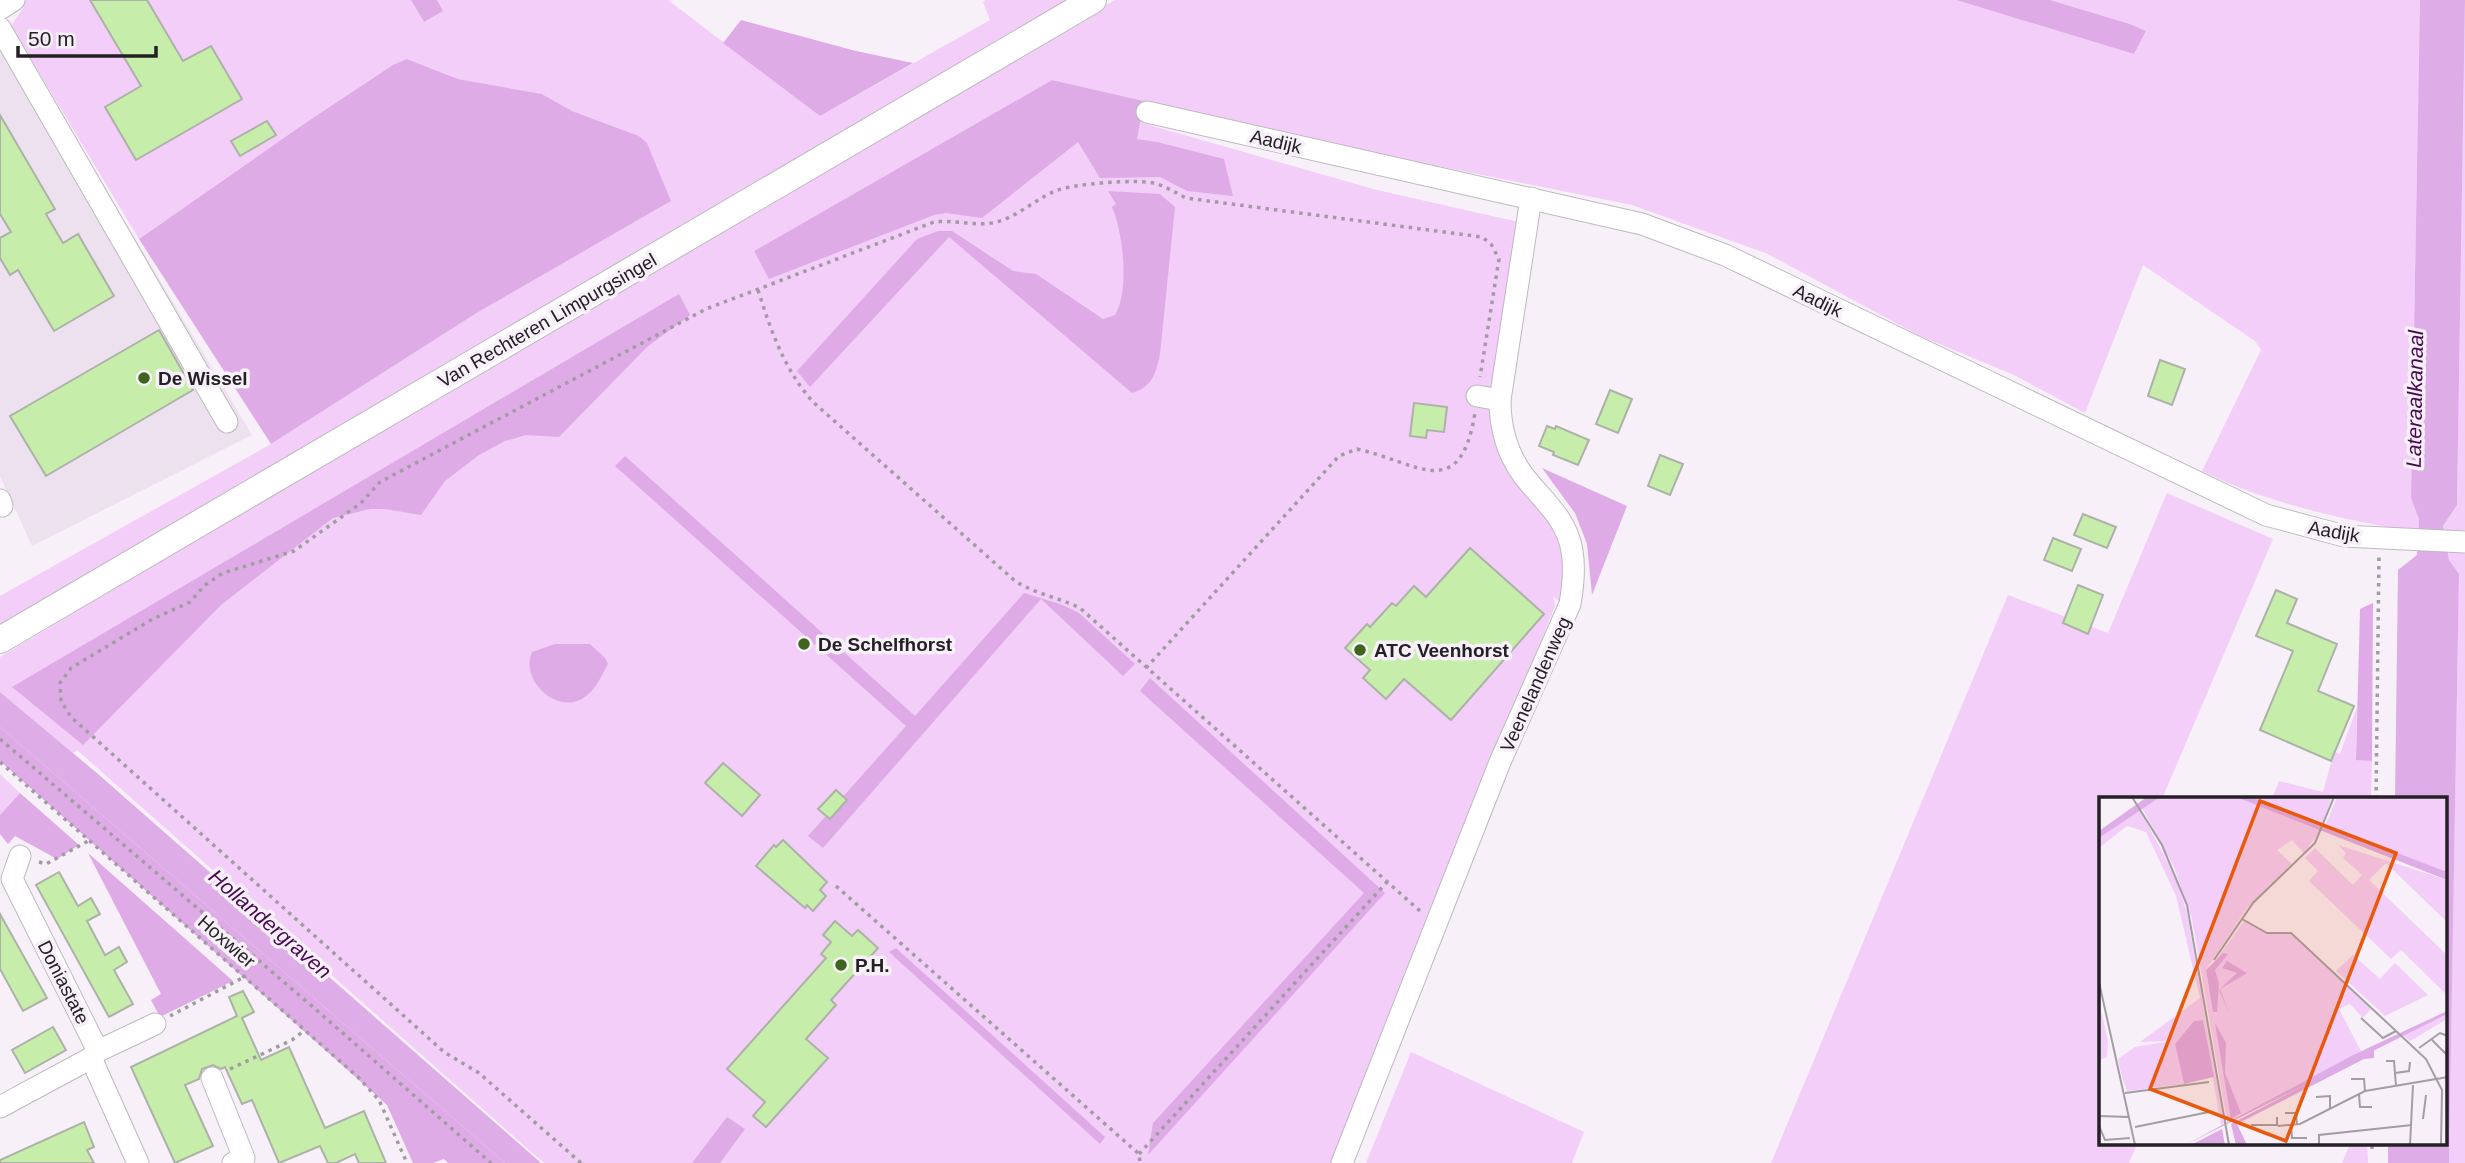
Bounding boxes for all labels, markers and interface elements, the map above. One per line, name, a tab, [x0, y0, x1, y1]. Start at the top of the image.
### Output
scale bar	[18, 14, 156, 58]
text: 50 m	[28, 27, 75, 50]
street label: Aadijk	[1248, 125, 1304, 158]
street label: Van Rechteren Limpurgsingel	[434, 249, 660, 392]
street label: Aadijk	[1790, 280, 1846, 321]
water label: Lateraalkanaal	[2402, 329, 2427, 468]
place label: De Wissel	[158, 368, 248, 389]
marker: De Wissel	[136, 370, 152, 386]
street label: Aadijk	[2307, 517, 2362, 546]
street label: Veenelandenweg	[1496, 613, 1575, 755]
place label: De Schelfhorst	[818, 634, 953, 655]
marker: De Schelfhorst	[796, 636, 812, 652]
place label: ATC Veenhorst	[1374, 640, 1509, 661]
marker: ATC Veenhorst	[1352, 642, 1368, 658]
inset map	[2099, 797, 2448, 1146]
water label: Hollandergraven	[205, 864, 336, 983]
street label: Hoxwier	[194, 911, 260, 972]
street label: Doniastate	[34, 937, 94, 1027]
place label: P.H.	[855, 955, 890, 976]
marker: P.H.	[833, 957, 849, 973]

